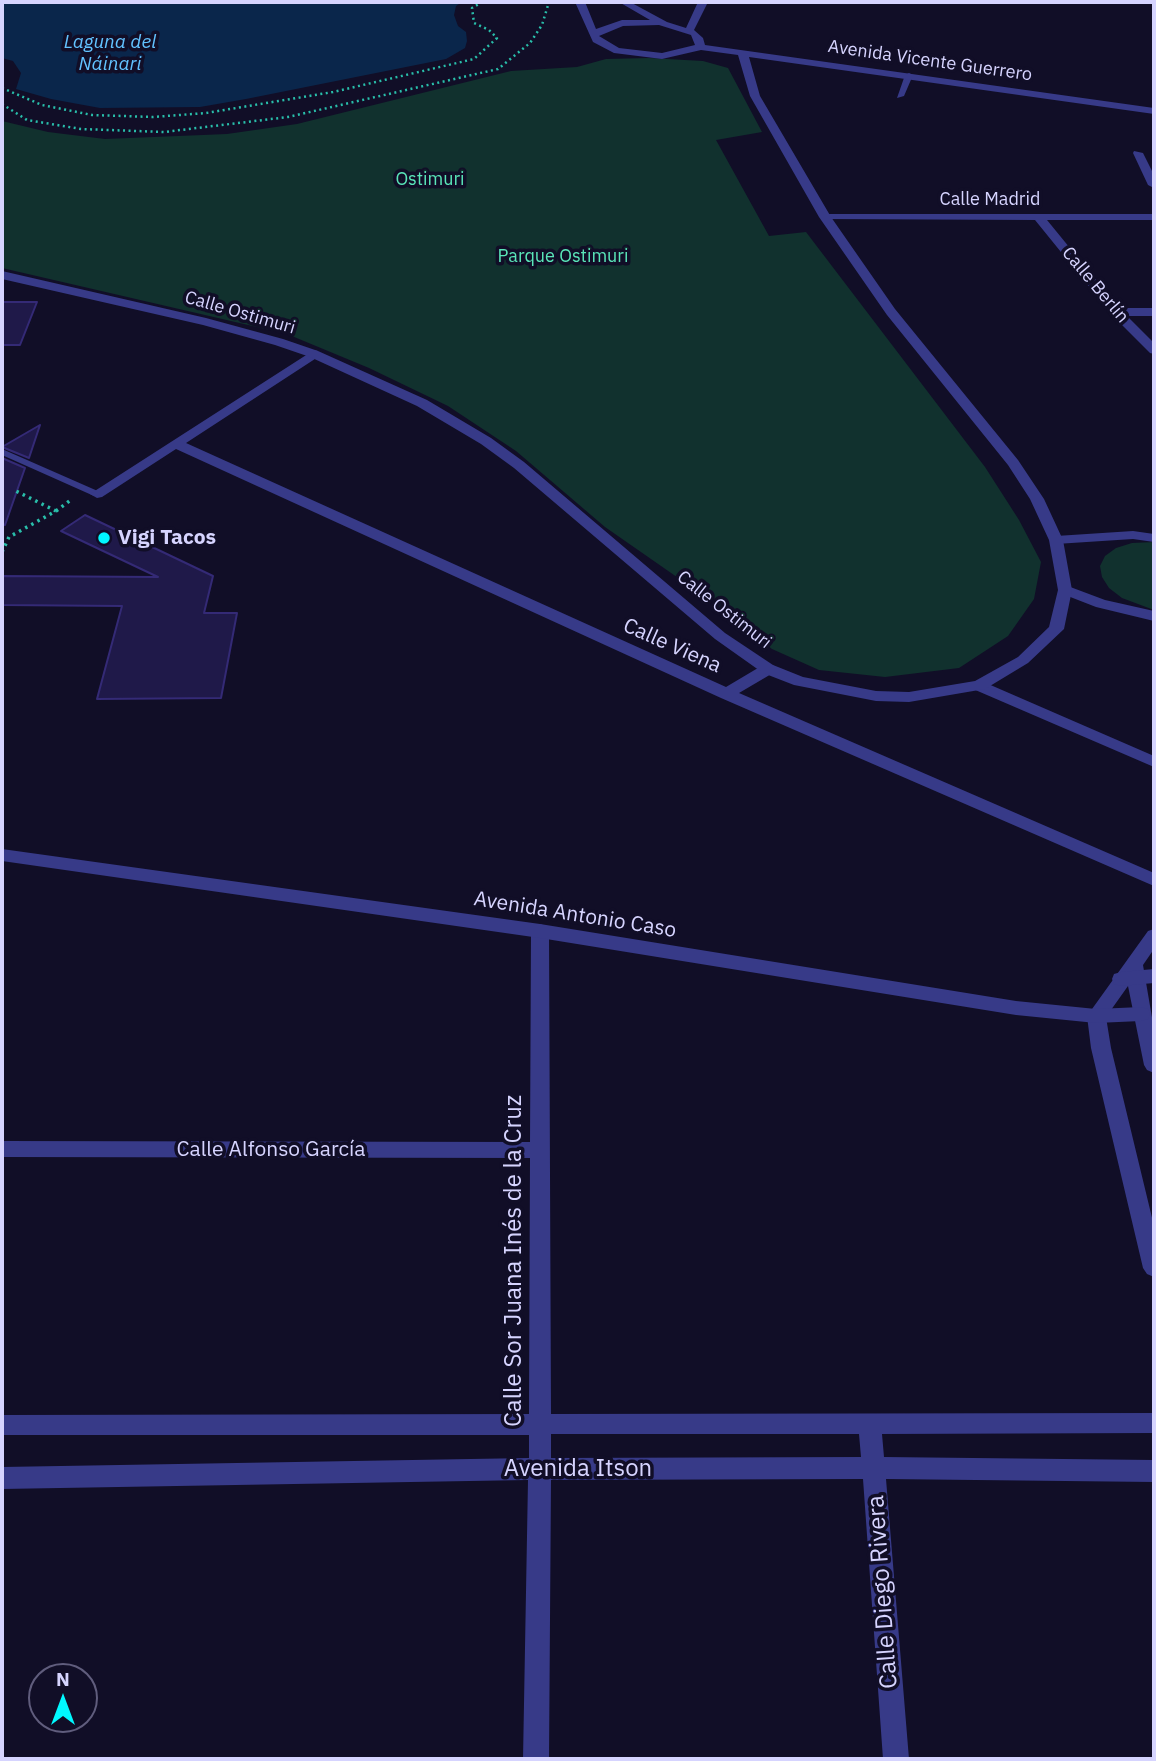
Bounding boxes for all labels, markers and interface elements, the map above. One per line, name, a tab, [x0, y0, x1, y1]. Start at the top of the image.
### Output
water label: Laguna del Náinari	[64, 32, 156, 76]
street label: Avenida Vicente Guerrero	[827, 36, 1033, 86]
park label: Ostimuri	[395, 169, 465, 191]
street label: Calle Madrid	[940, 189, 1040, 211]
street label: Calle Berlín	[1057, 243, 1133, 327]
park label: Parque Ostimuri	[498, 246, 628, 268]
street label: Calle Ostimuri	[182, 287, 298, 339]
place label: Vigi Tacos	[118, 525, 216, 551]
marker: Vigi Tacos	[96, 530, 112, 546]
street label: Calle Ostimuri	[672, 566, 776, 654]
street label: Calle Viena	[619, 613, 725, 679]
street label: Avenida Antonio Caso	[472, 887, 678, 943]
street label: Calle Sor Juana Inés de la Cruz	[500, 1095, 528, 1427]
street label: Calle Alfonso García	[176, 1137, 366, 1163]
street label: Avenida Itson	[504, 1455, 652, 1483]
street label: Calle Diego Rivera	[862, 1494, 904, 1690]
north arrow	[28, 1663, 98, 1733]
text: N	[56, 1667, 70, 1691]

